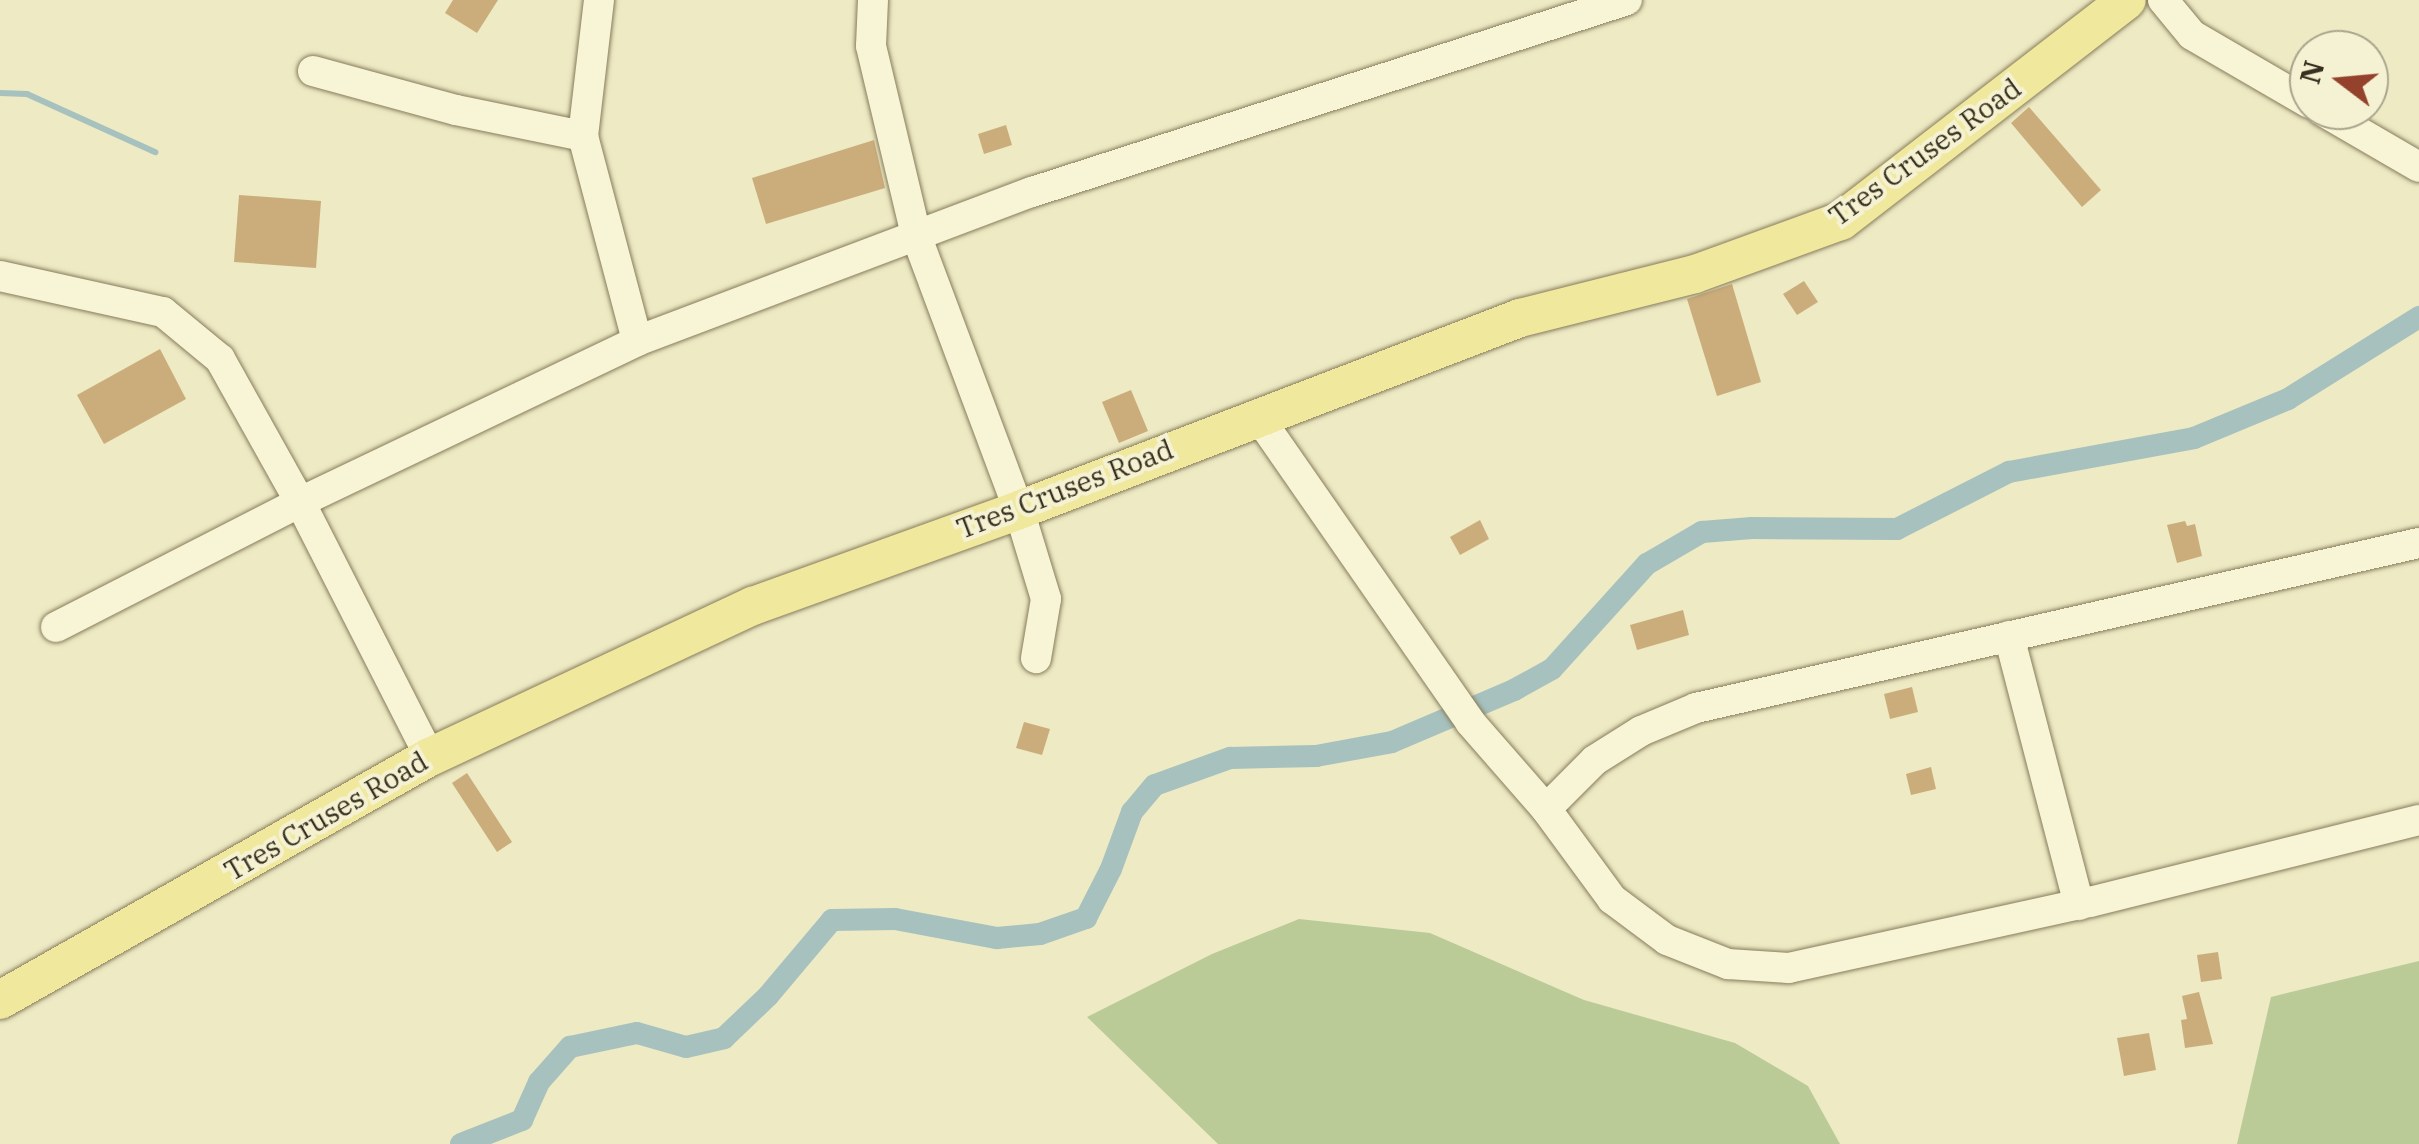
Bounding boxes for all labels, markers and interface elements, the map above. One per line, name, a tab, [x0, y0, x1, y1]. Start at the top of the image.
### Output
north arrow	[2289, 30, 2389, 130]
text: N	[2291, 56, 2332, 88]
street label: Tres Cruses Road	[1822, 71, 2028, 233]
street label: Tres Cruses Road	[952, 432, 1178, 546]
street label: Tres Cruses Road	[218, 744, 434, 888]

